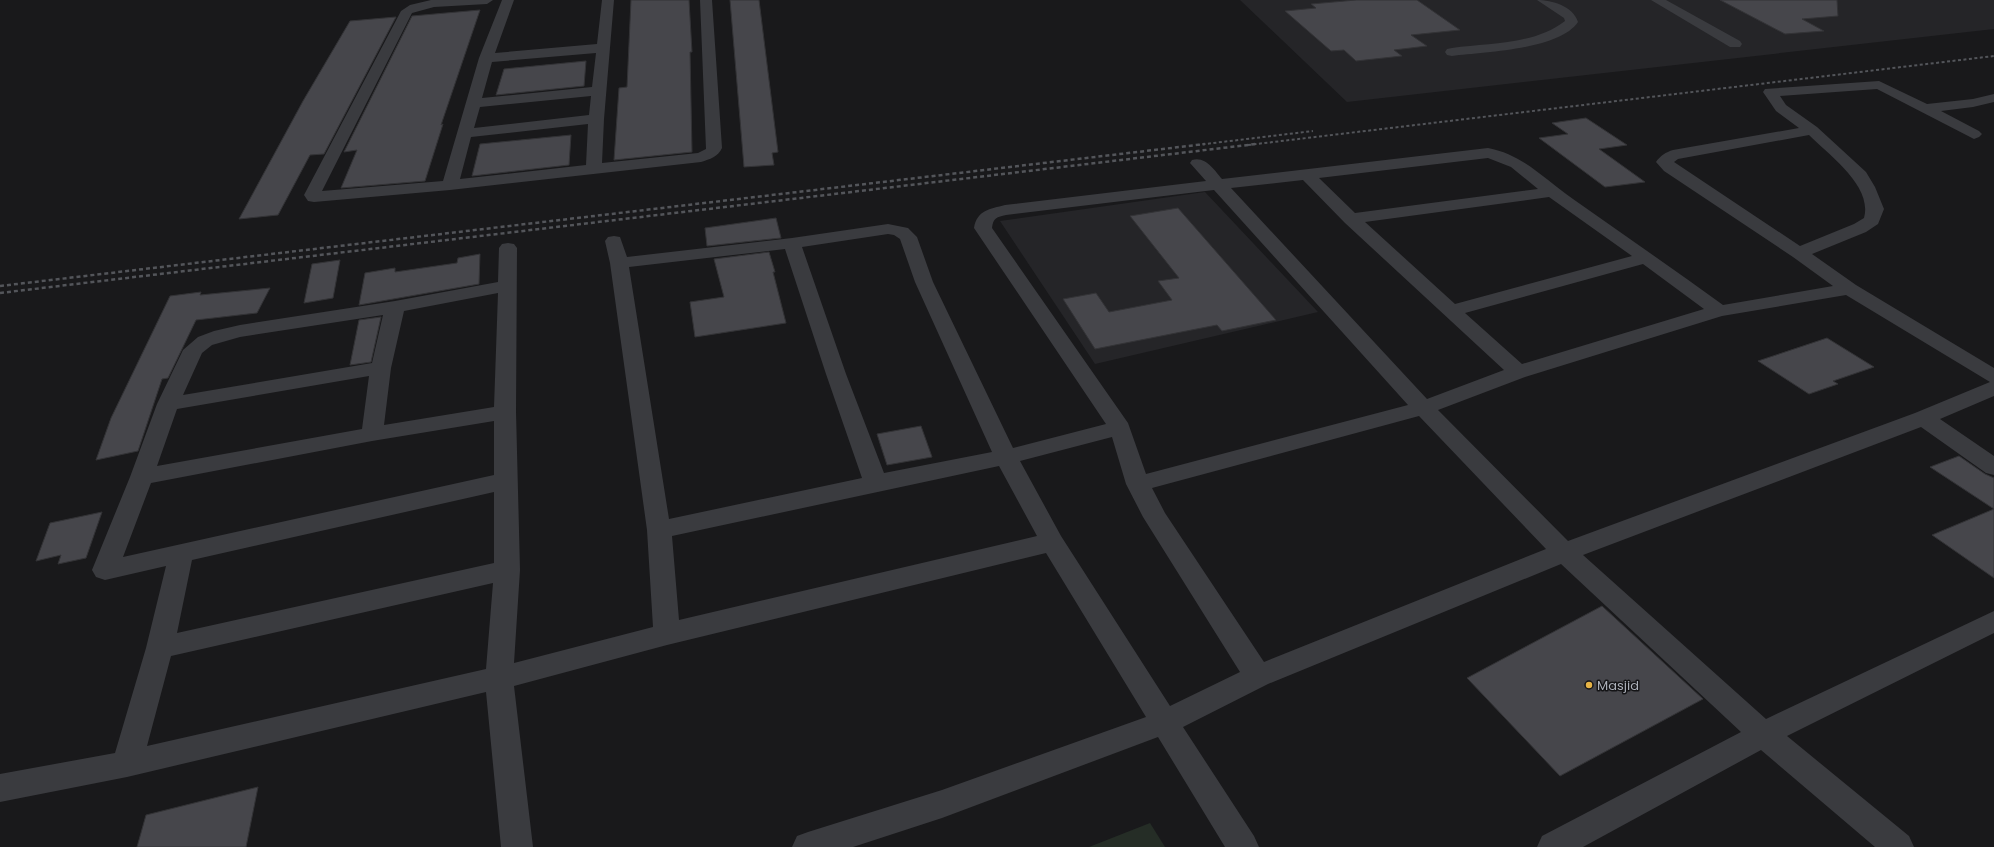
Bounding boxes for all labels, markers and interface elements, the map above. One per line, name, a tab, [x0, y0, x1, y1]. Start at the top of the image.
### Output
place label: Masjid	[1597, 676, 1639, 695]
marker: Masjid	[1584, 680, 1594, 690]

